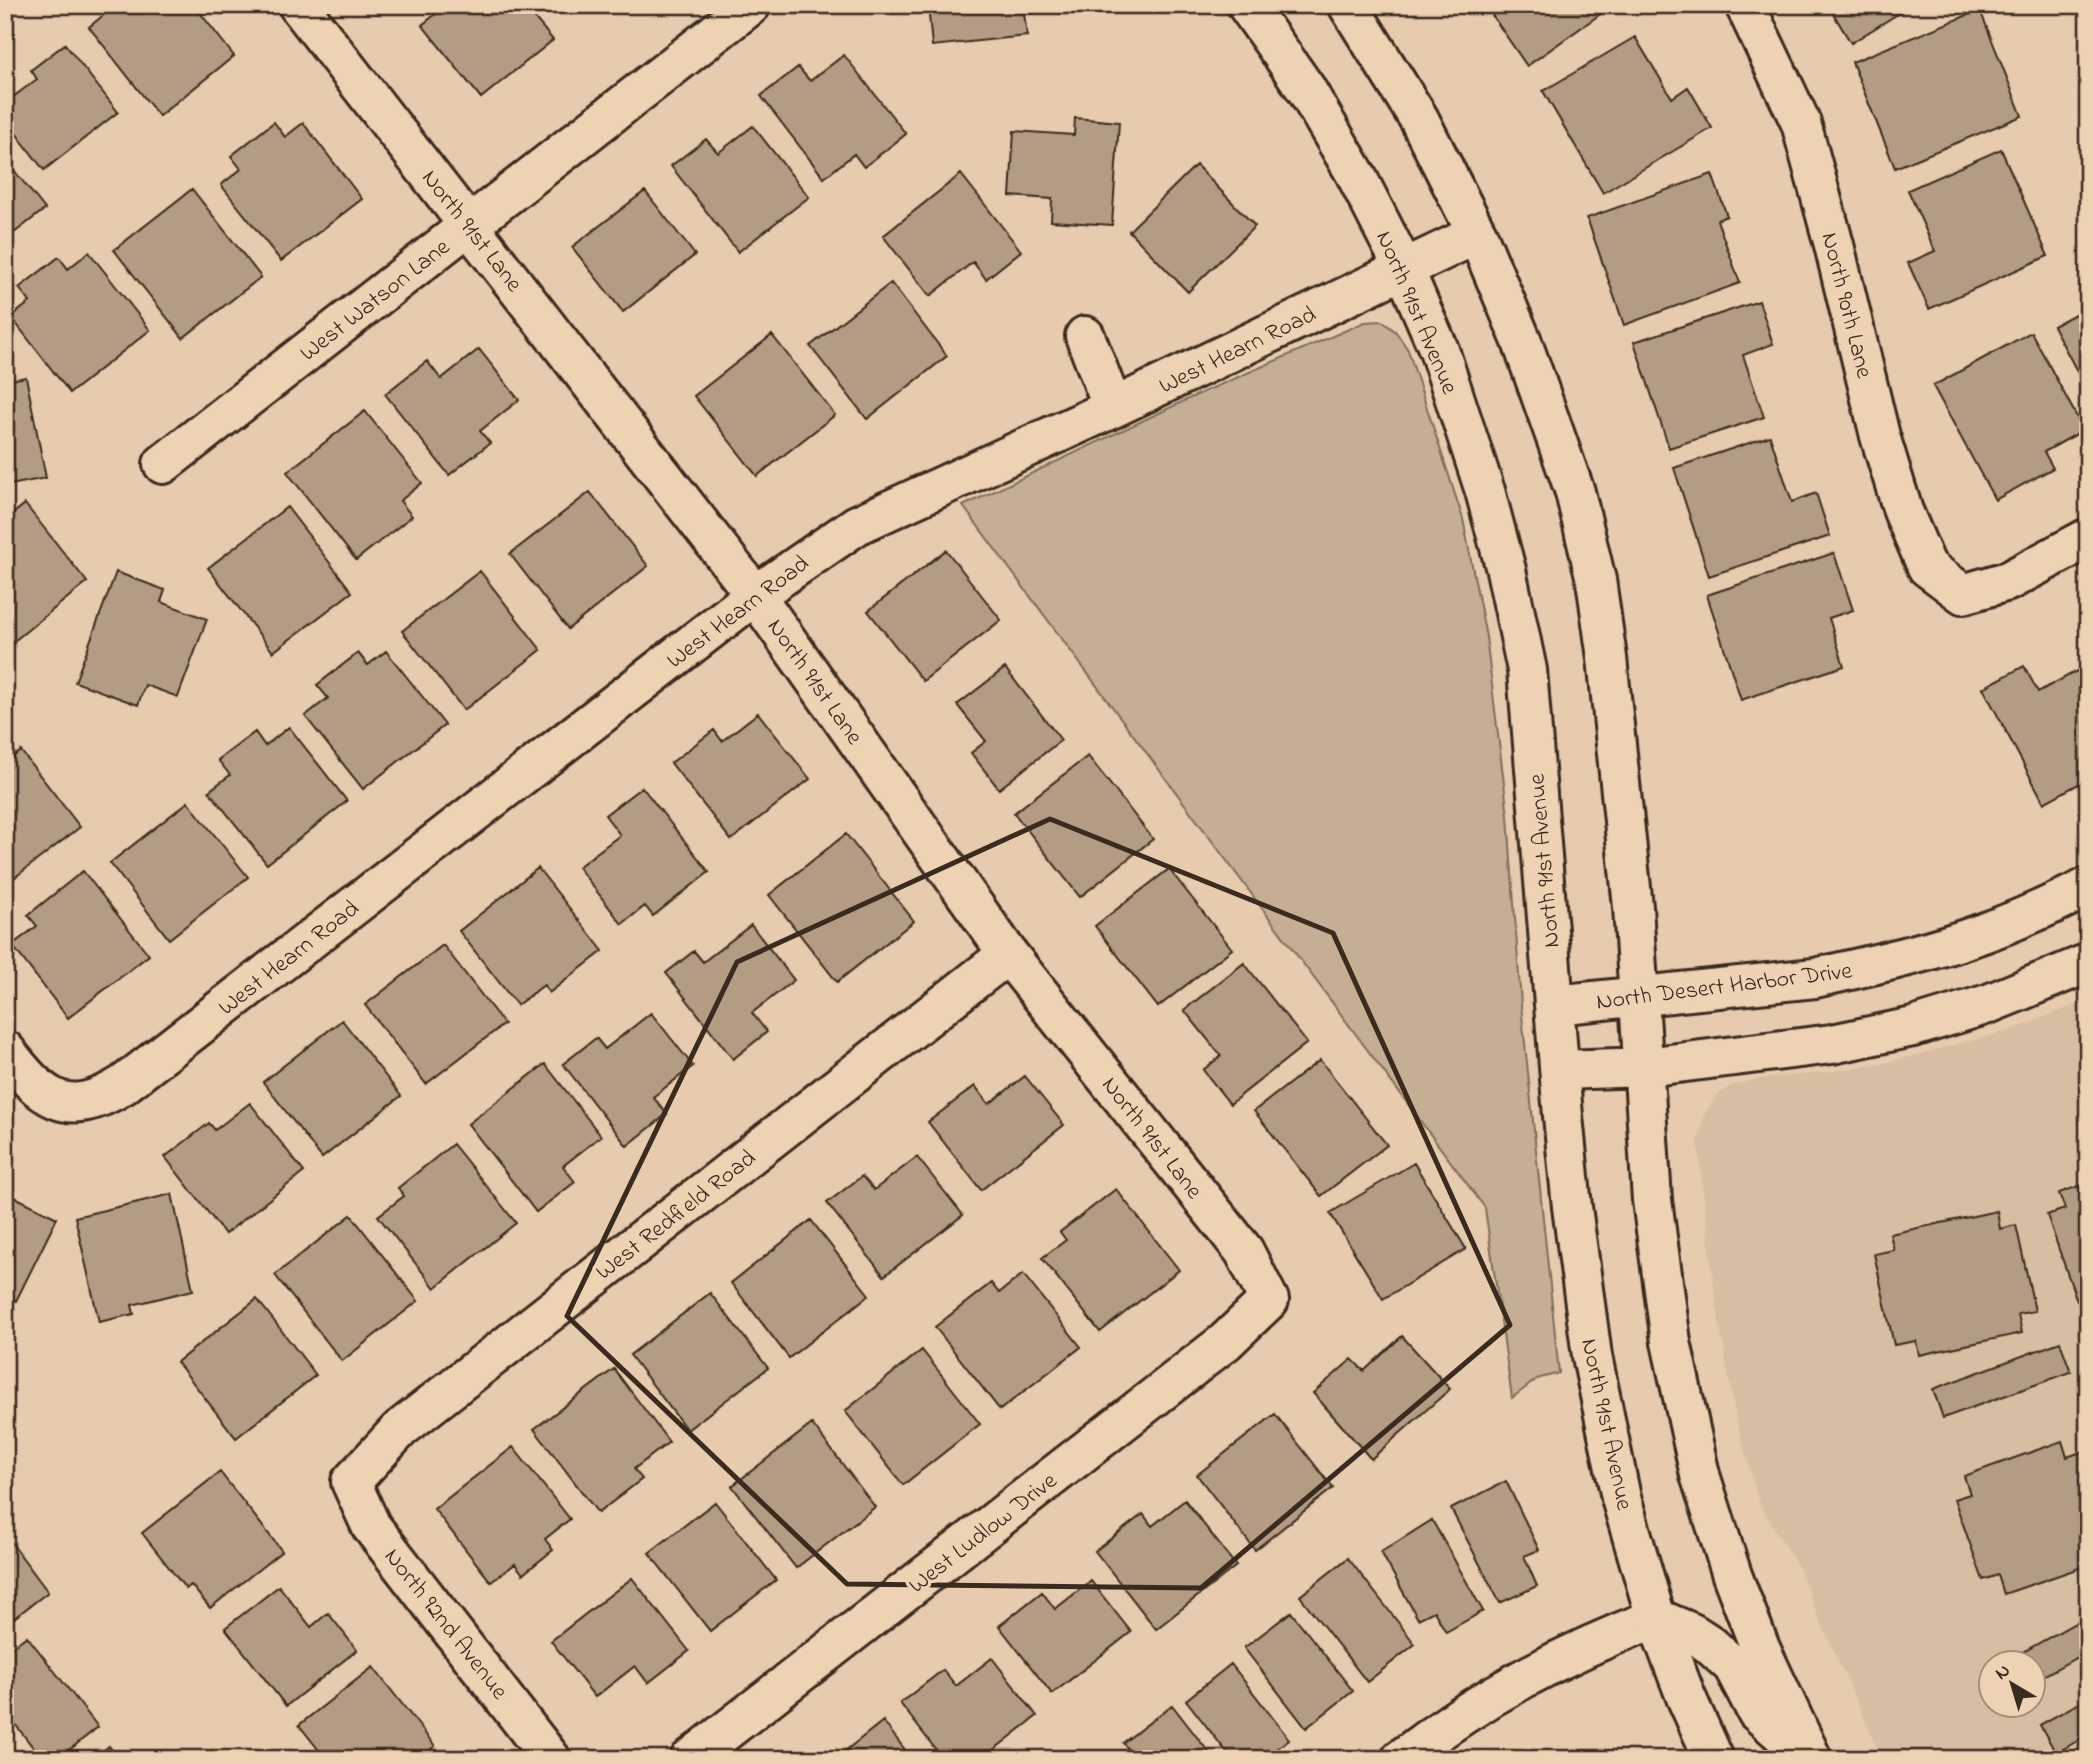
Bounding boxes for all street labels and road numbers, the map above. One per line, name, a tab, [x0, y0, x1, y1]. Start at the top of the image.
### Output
street label: North 91st Lane	[412, 163, 530, 300]
street label: North 91st Avenue	[1366, 226, 1466, 400]
street label: North 90th Lane	[1811, 229, 1881, 382]
street label: West Watson Lane	[293, 231, 458, 371]
street label: West Hearn Road	[1154, 298, 1323, 404]
street label: West Hearn Road	[660, 547, 818, 678]
street label: North 91st Lane	[757, 612, 871, 753]
street label: North 91st Avenue	[1520, 772, 1571, 949]
street label: West Hearn Road	[211, 892, 368, 1025]
street label: North Desert Harbor Drive	[1594, 954, 1854, 1021]
street label: North 91st Lane	[1092, 1070, 1210, 1207]
street label: West Redfield Road	[589, 1142, 765, 1290]
street label: North 91st Avenue	[1570, 1336, 1641, 1514]
street label: West Ludlow Drive	[902, 1465, 1065, 1603]
street label: North 92nd Avenue	[375, 1541, 516, 1708]

